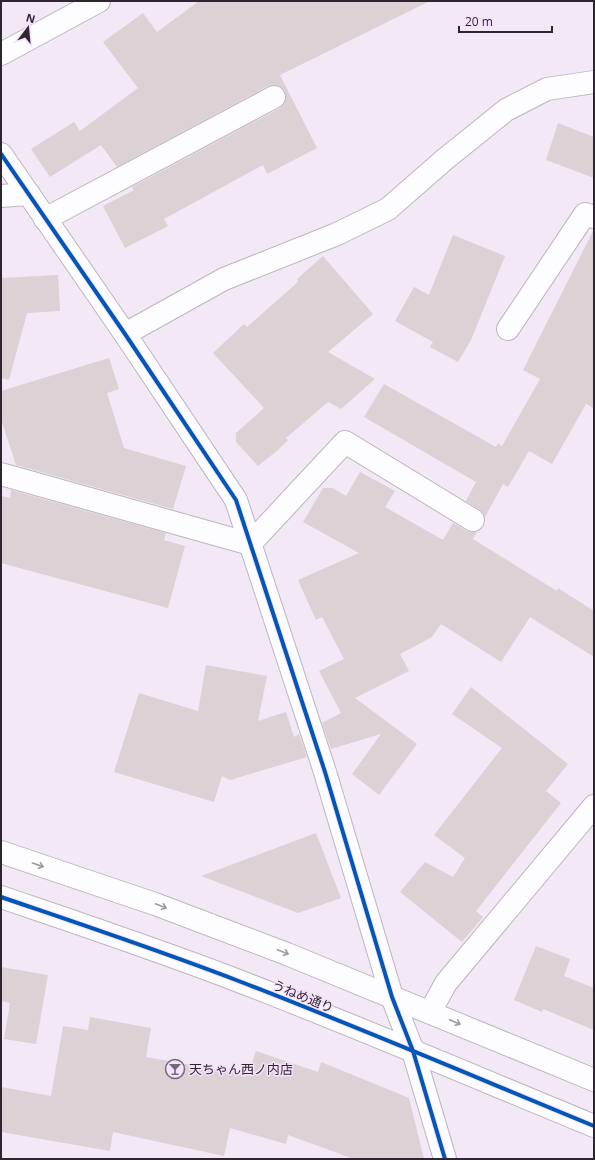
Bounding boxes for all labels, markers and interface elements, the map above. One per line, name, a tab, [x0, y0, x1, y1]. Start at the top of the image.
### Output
north arrow	[8, 8, 48, 48]
scale bar	[459, 8, 552, 34]
text: N	[25, 9, 37, 26]
text: 20 m	[465, 13, 493, 30]
one-way arrow	[32, 861, 44, 869]
one-way arrow	[155, 903, 167, 911]
one-way arrow	[276, 949, 288, 957]
street label: うねめ通り	[269, 975, 337, 1017]
one-way arrow	[449, 1019, 461, 1027]
bar icon: 天ちゃん西ノ内店	[164, 1058, 186, 1080]
place label: 天ちゃん西ノ内店	[189, 1060, 293, 1078]

